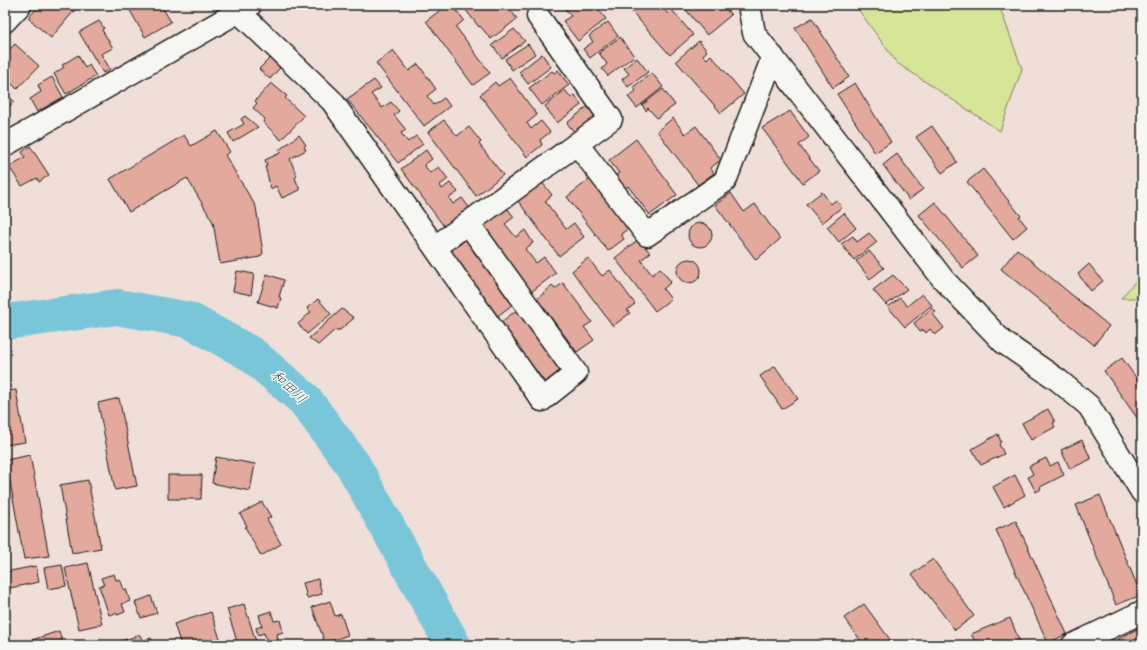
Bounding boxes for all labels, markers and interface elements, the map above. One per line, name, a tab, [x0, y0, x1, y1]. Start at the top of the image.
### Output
water label: 和田川	[268, 366, 310, 408]

